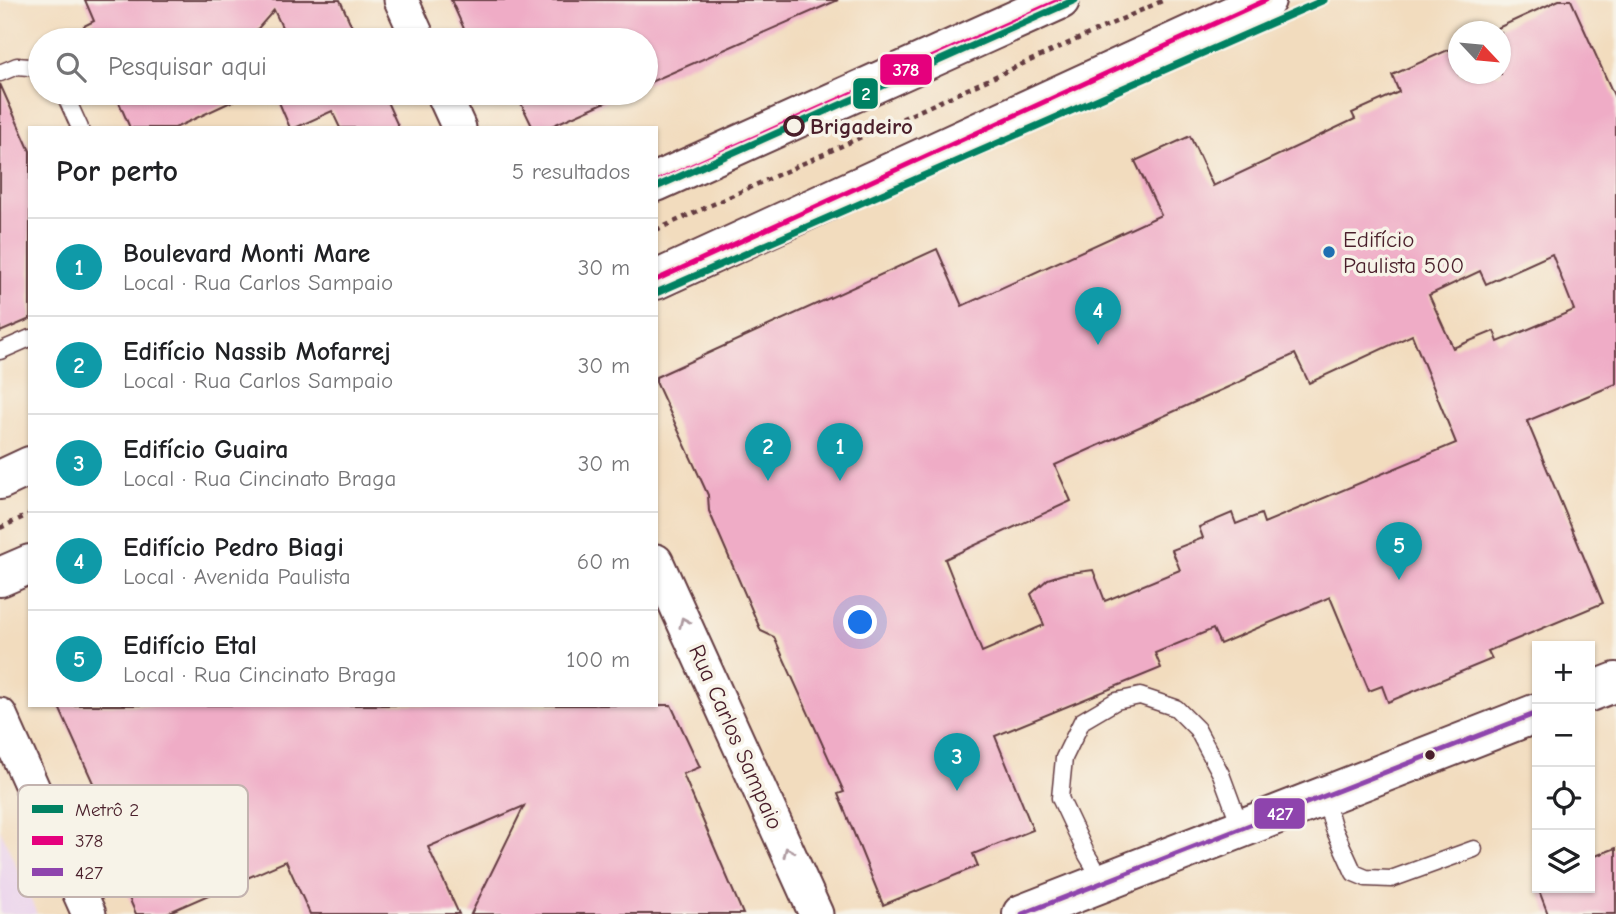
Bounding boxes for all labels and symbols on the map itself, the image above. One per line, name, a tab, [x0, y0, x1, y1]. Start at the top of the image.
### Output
north arrow	[1448, 21, 1511, 84]
line badge: 378	[879, 53, 933, 86]
text: 378	[892, 59, 920, 81]
line badge: 2	[852, 77, 879, 110]
text: 2	[861, 83, 871, 105]
place label: Brigadeiro	[810, 113, 913, 140]
marker: Brigadeiro	[784, 116, 804, 136]
place label: Edifício Paulista 500	[1343, 226, 1464, 279]
marker: Edifício Paulista 500	[1321, 244, 1337, 260]
pin: 4	[1075, 287, 1121, 345]
pin: 2	[745, 423, 791, 481]
pin: 1	[817, 423, 863, 481]
pin: 5	[1376, 522, 1422, 580]
your location	[843, 605, 877, 639]
one-way arrow	[678, 617, 692, 629]
street label: Rua Carlos Sampaio	[683, 640, 789, 834]
pin: 3	[934, 733, 980, 791]
unlabelled marker	[1423, 748, 1437, 762]
legend	[18, 785, 248, 897]
line badge: 427	[1253, 797, 1306, 830]
text: Metrô 2	[75, 799, 139, 821]
text: 427	[1267, 803, 1294, 825]
text: 378	[75, 830, 103, 852]
one-way arrow	[782, 847, 796, 859]
text: 427	[75, 862, 103, 884]

